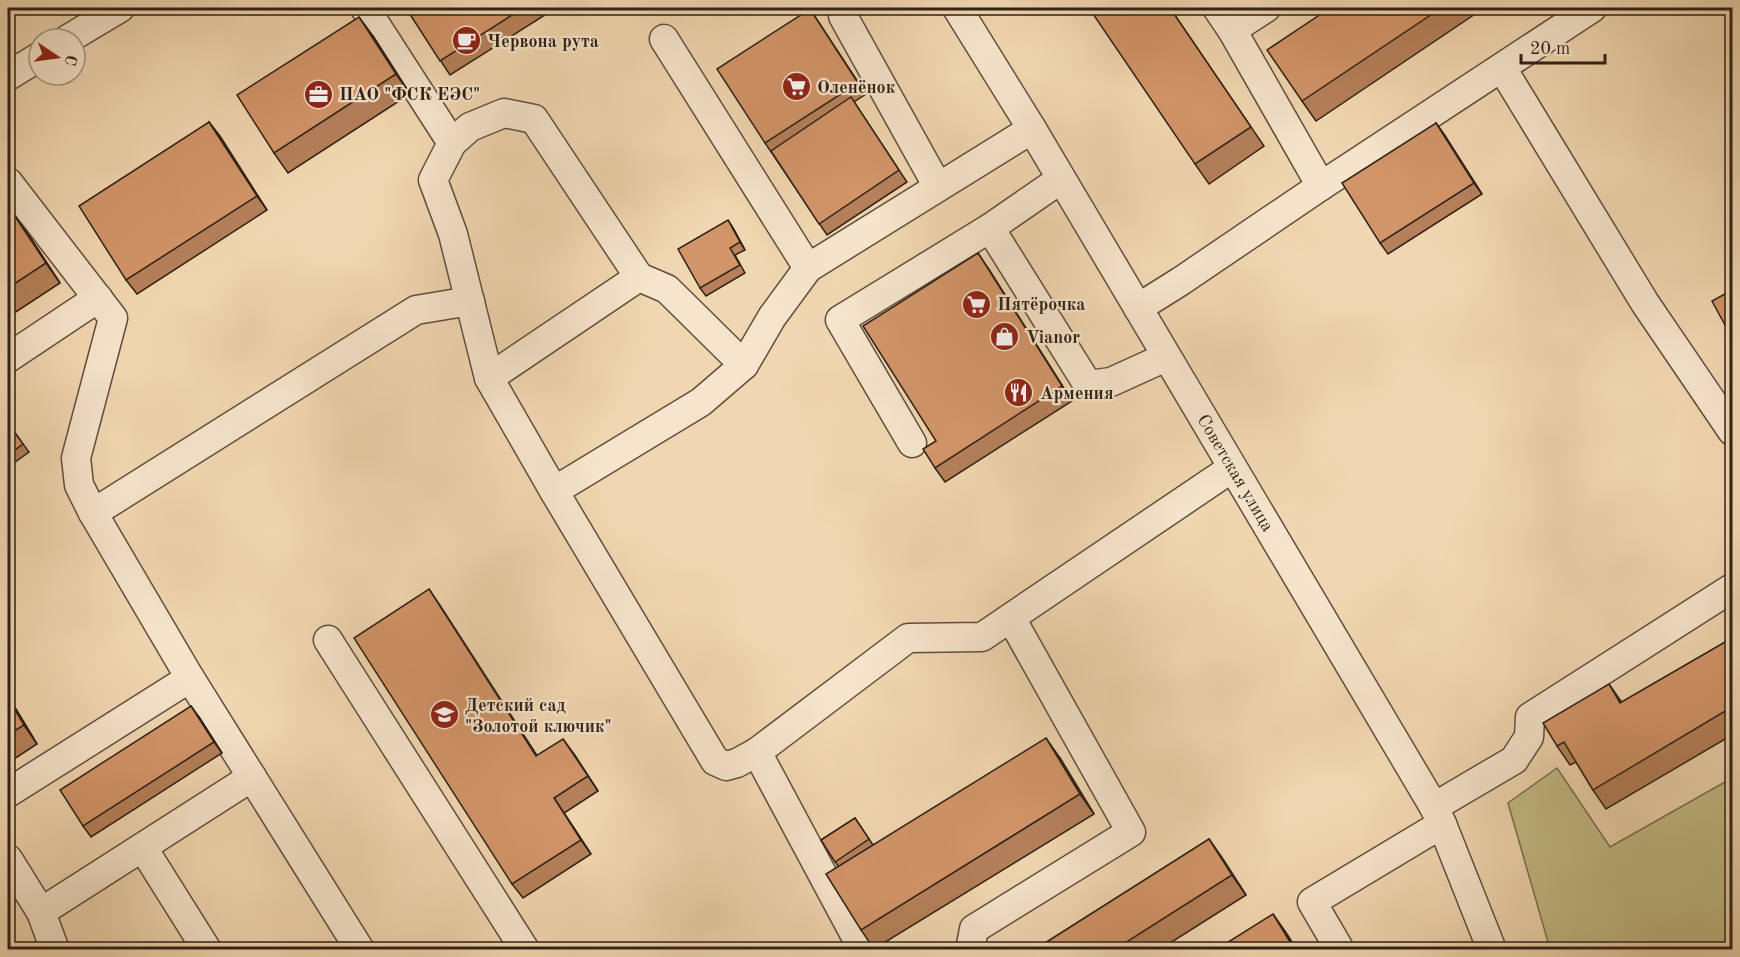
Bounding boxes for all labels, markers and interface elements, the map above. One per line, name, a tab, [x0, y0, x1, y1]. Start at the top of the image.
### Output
cafe icon: Червона рута	[450, 25, 482, 57]
north arrow	[27, 27, 87, 87]
scale bar	[1521, 27, 1605, 65]
place label: Червона рута	[487, 33, 599, 51]
text: 20 m	[1530, 40, 1570, 58]
text: С	[61, 53, 79, 67]
supermarket icon: Оленёнок	[780, 71, 812, 103]
office icon: ПАО "ФСК ЕЭС"	[302, 78, 334, 110]
place label: Оленёнок	[817, 79, 896, 97]
place label: ПАО "ФСК ЕЭС"	[339, 86, 480, 104]
supermarket icon: Пятёрочка	[960, 288, 992, 320]
place label: Пятёрочка	[997, 296, 1085, 314]
shop icon: Vianor	[989, 321, 1021, 353]
place label: Vianor	[1026, 329, 1080, 347]
restaurant icon: Армения	[1003, 377, 1035, 409]
place label: Армения	[1040, 385, 1114, 403]
street label: Советская улица	[1193, 412, 1277, 535]
place label: Детский сад "Золотой ключик"	[465, 697, 612, 736]
school or university icon: Детский сад "Золотой ключик"	[428, 699, 460, 731]

